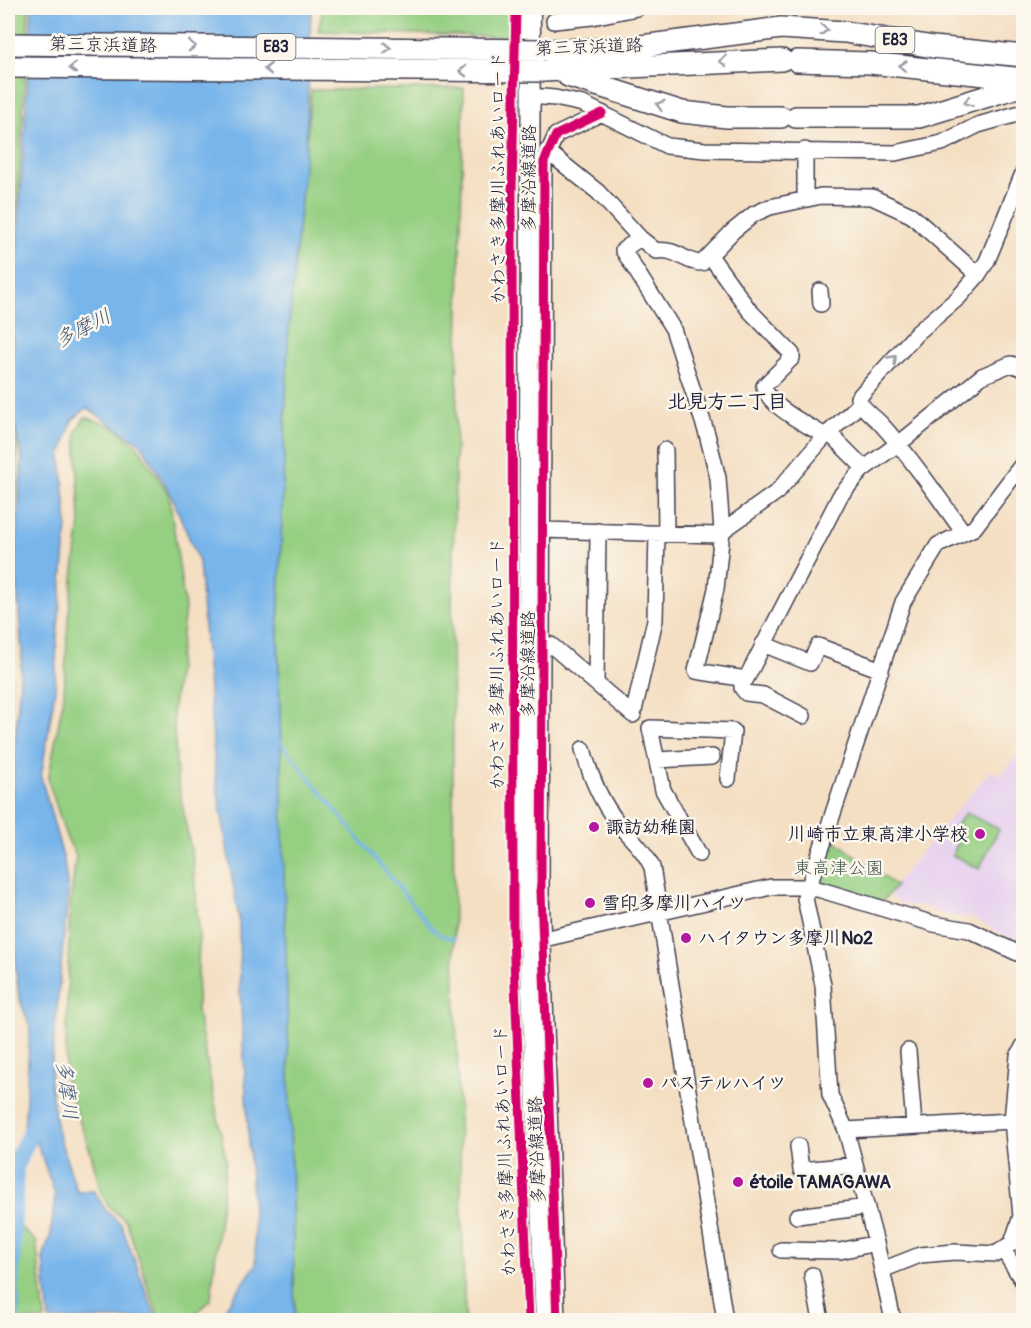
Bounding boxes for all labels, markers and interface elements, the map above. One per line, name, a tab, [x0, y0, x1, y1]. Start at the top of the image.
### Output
one-way arrow	[820, 24, 829, 37]
road number: E83	[876, 27, 914, 53]
street label: 第三京浜道路	[49, 33, 157, 57]
road number: E83	[256, 34, 296, 60]
street label: 第三京浜道路	[535, 34, 643, 60]
one-way arrow	[187, 40, 196, 52]
one-way arrow	[382, 42, 391, 54]
street label: かわさき多摩川ふれあいロード	[487, 52, 510, 304]
one-way arrow	[719, 55, 728, 68]
one-way arrow	[898, 60, 907, 73]
one-way arrow	[68, 62, 77, 74]
one-way arrow	[263, 63, 272, 75]
one-way arrow	[458, 65, 467, 77]
one-way arrow	[963, 95, 974, 107]
one-way arrow	[655, 100, 666, 112]
street label: 多摩沿線道路	[518, 124, 541, 232]
water label: 多摩川	[51, 303, 115, 353]
one-way arrow	[885, 355, 896, 366]
district label: 北見方二丁目	[667, 389, 787, 414]
street label: かわさき多摩川ふれあいロード	[486, 538, 509, 790]
street label: 多摩沿線道路	[517, 610, 540, 718]
place label: 諏訪幼稚園	[606, 816, 696, 839]
marker: 諏訪幼稚園	[587, 820, 601, 834]
place label: 川崎市立東高津小学校	[788, 823, 968, 846]
marker: 川崎市立東高津小学校	[973, 827, 987, 841]
park label: 東高津公園	[794, 857, 884, 880]
place label: 雪印多摩川ハイツ	[602, 892, 746, 915]
marker: 雪印多摩川ハイツ	[583, 896, 597, 910]
place label: ハイタウン多摩川No2	[698, 927, 873, 950]
marker: ハイタウン多摩川No2	[679, 931, 693, 945]
street label: かわさき多摩川ふれあいロード	[489, 1025, 521, 1277]
water label: 多摩川	[51, 1059, 83, 1121]
place label: パステルハイツ	[660, 1072, 786, 1095]
marker: パステルハイツ	[641, 1076, 655, 1090]
street label: 多摩沿線道路	[524, 1096, 550, 1204]
place label: étoile TAMAGAWA	[749, 1171, 891, 1194]
marker: étoile TAMAGAWA	[731, 1175, 745, 1189]

